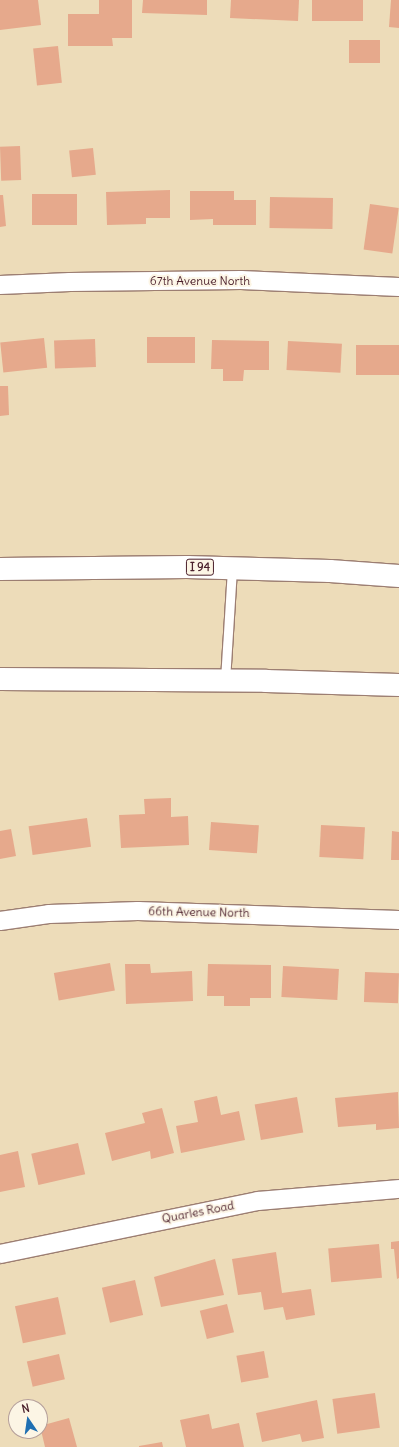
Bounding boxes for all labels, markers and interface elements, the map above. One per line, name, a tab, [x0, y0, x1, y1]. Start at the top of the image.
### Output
street label: 67th Avenue North	[150, 274, 250, 288]
road number: I 94	[185, 558, 215, 576]
street label: 66th Avenue North	[148, 904, 250, 920]
street label: Quarles Road	[161, 1198, 235, 1226]
north arrow	[8, 1399, 48, 1439]
text: N	[20, 1401, 31, 1416]

